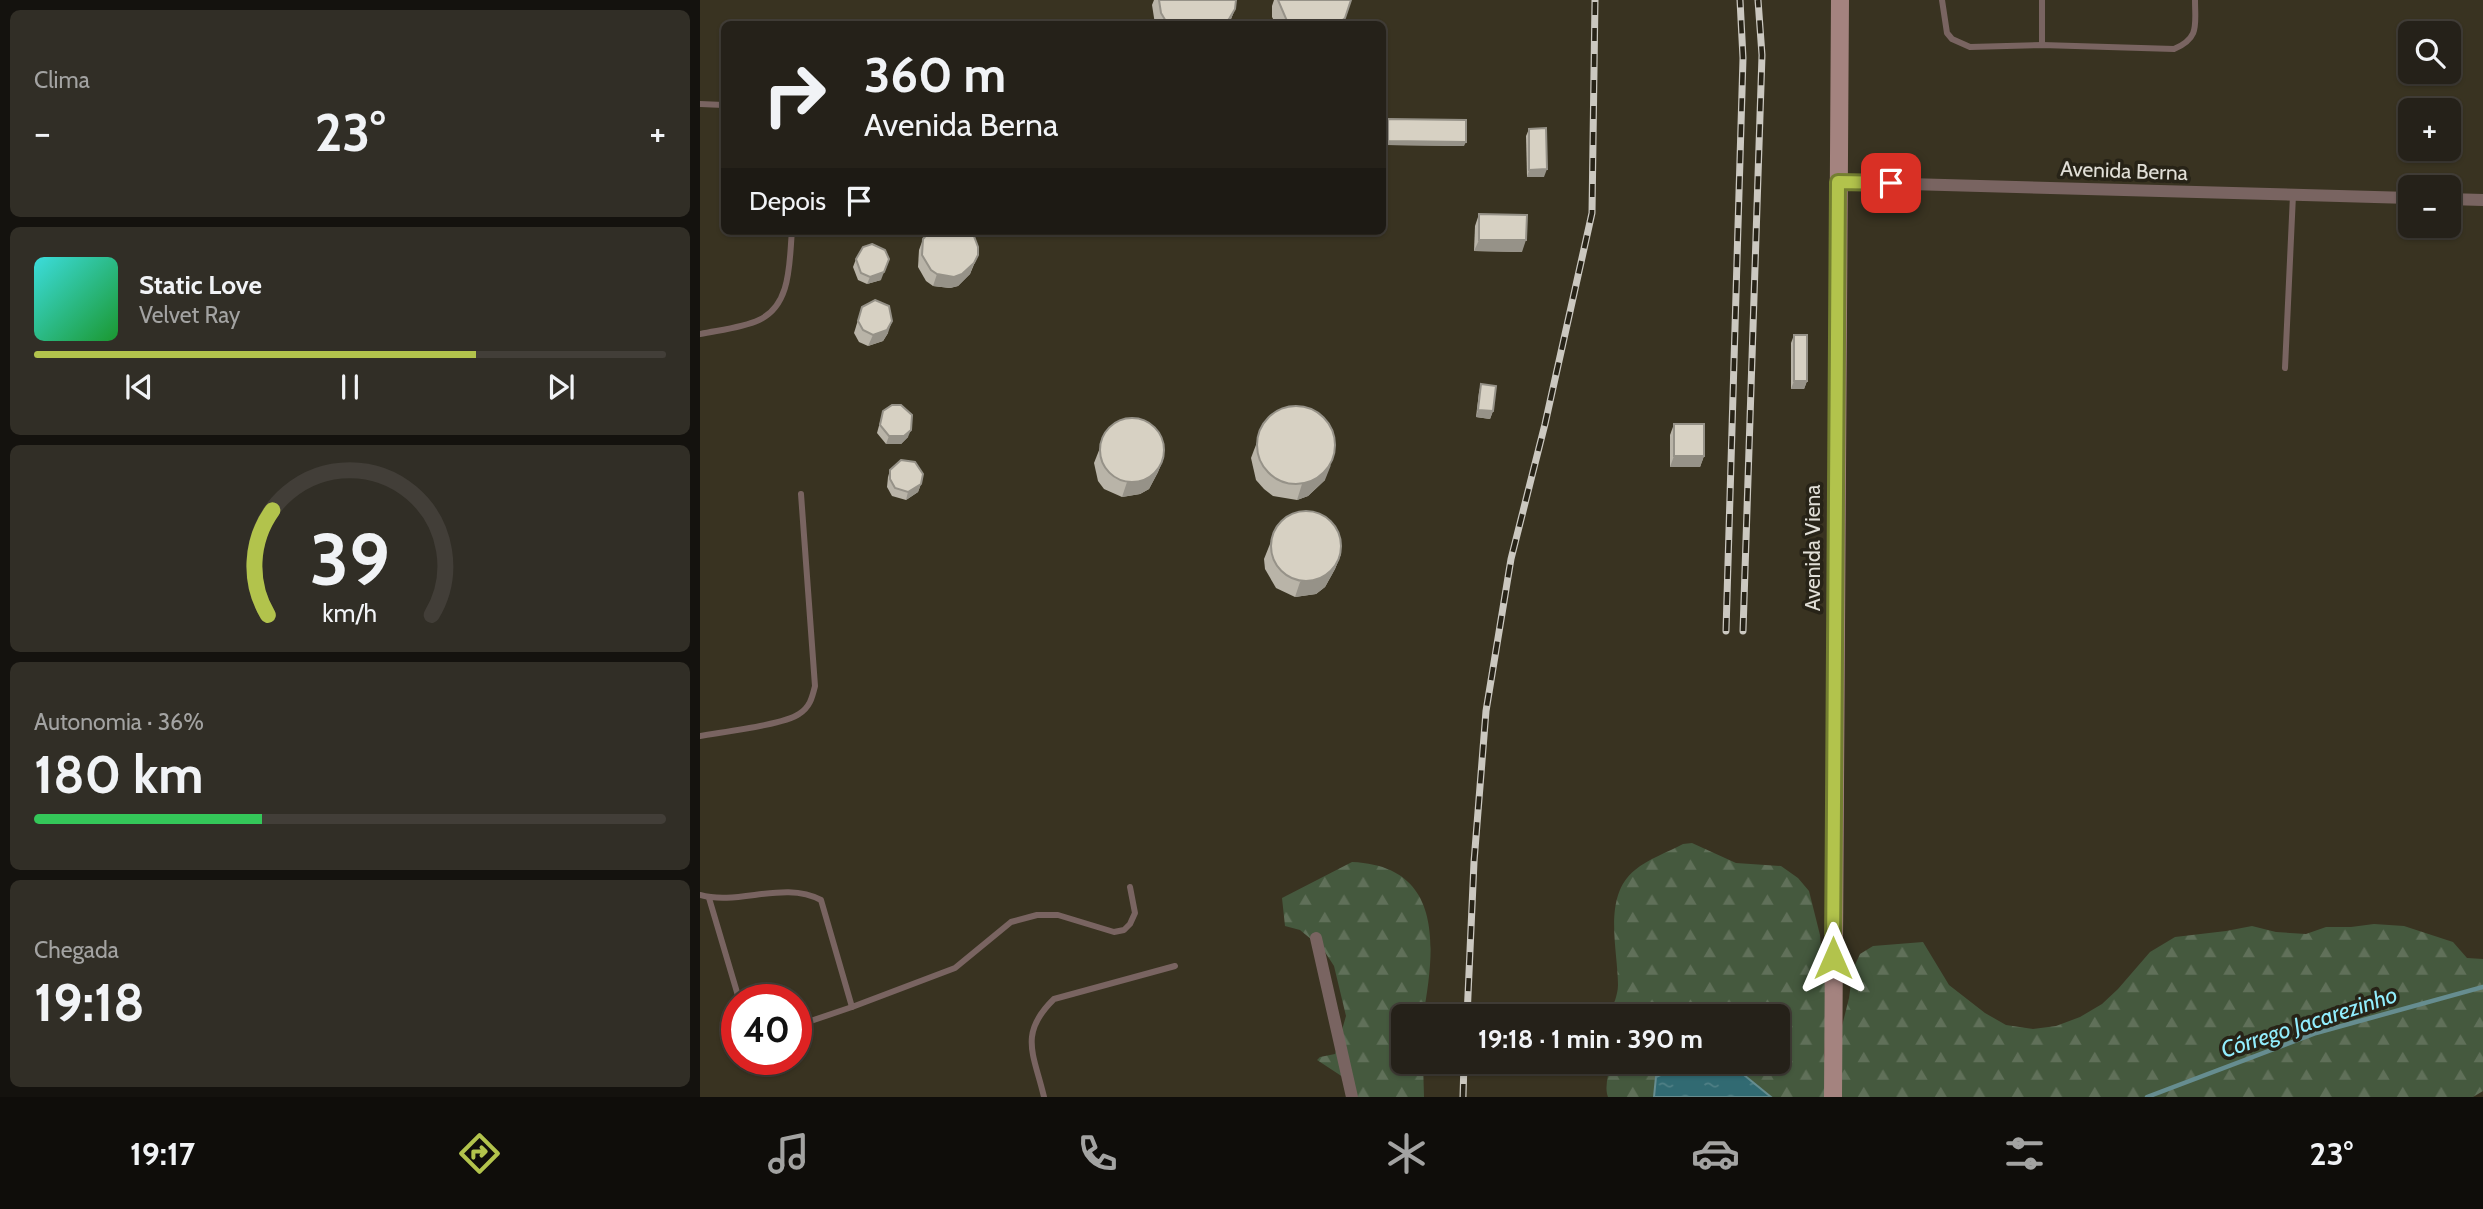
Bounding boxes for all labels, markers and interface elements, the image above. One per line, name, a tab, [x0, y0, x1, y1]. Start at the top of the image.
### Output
map controls	[2398, 21, 2461, 238]
button: search	[2398, 21, 2461, 84]
text: 360 m	[864, 45, 1006, 104]
icon: right	[749, 49, 840, 140]
text: Clima	[34, 66, 90, 94]
button: +	[2398, 98, 2461, 161]
text: 23°	[315, 101, 385, 164]
text: Avenida Berna	[864, 105, 1058, 144]
text: −	[34, 109, 51, 156]
text: +	[649, 109, 666, 156]
pin	[1861, 153, 1921, 213]
street label: Avenida Berna	[2060, 156, 2188, 185]
icon: arrive	[1872, 164, 1910, 202]
button: −	[2398, 175, 2461, 238]
icon: arrive	[840, 182, 878, 220]
text: Depois	[749, 185, 826, 217]
text: Static Love	[139, 269, 262, 301]
text: Velvet Ray	[139, 301, 240, 329]
icon: previous	[120, 368, 158, 406]
icon: pause	[331, 368, 369, 406]
icon: next	[542, 368, 580, 406]
street label: Avenida Viena	[1800, 485, 1825, 611]
text: 39	[310, 515, 390, 603]
text: km/h	[323, 597, 377, 627]
text: Autonomia · 36%	[34, 708, 204, 736]
text: 180 km	[34, 743, 203, 806]
position arrow	[1796, 921, 1870, 995]
text: Chegada	[34, 936, 119, 964]
text: 19:18	[34, 971, 145, 1034]
water label: Córrego Jacarezinho	[2217, 980, 2401, 1064]
speed limit sign: 40	[721, 984, 812, 1075]
text: 19:18 · 1 min · 390 m	[1478, 1023, 1703, 1055]
icon: directions	[455, 1129, 504, 1178]
icon: music	[764, 1129, 813, 1178]
icon: phone	[1073, 1129, 1122, 1178]
icon: climate	[1382, 1129, 1431, 1178]
icon: car	[1691, 1129, 1740, 1178]
icon: filters	[2000, 1129, 2049, 1178]
text: 19:17	[130, 1134, 195, 1173]
text: 23°	[2310, 1134, 2353, 1173]

